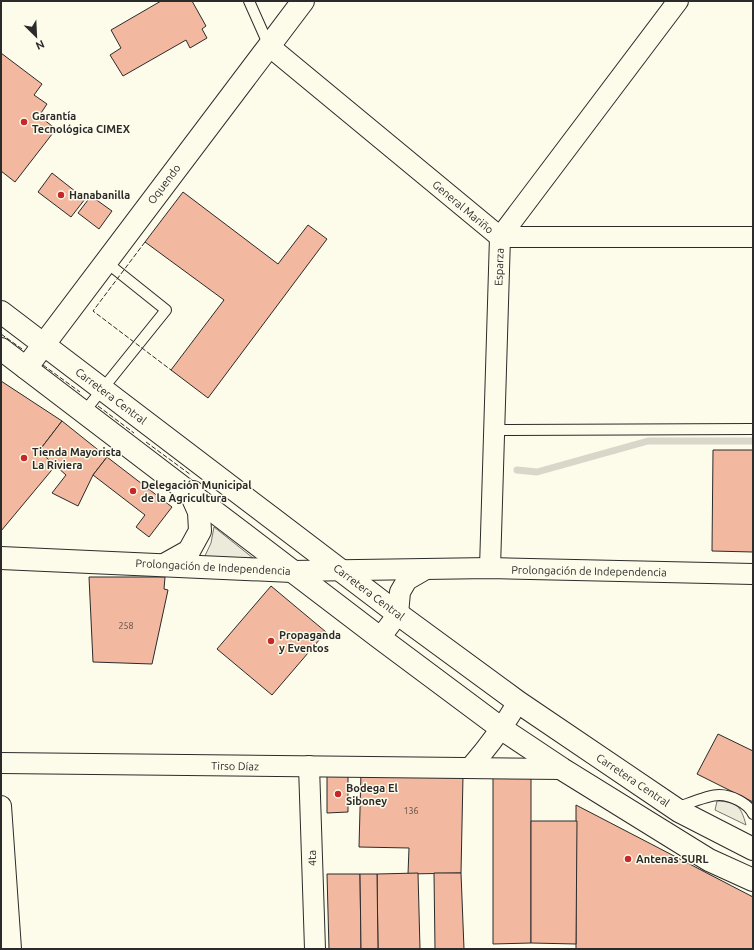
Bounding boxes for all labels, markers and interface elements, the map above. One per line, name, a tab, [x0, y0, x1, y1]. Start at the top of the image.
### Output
north arrow	[16, 16, 56, 56]
text: N	[34, 38, 46, 52]
place label: Garantía Tecnológica CIMEX	[32, 110, 131, 135]
marker: Garantía Tecnológica CIMEX	[19, 117, 29, 127]
street label: Oquendo	[145, 162, 183, 206]
street label: General Mariño	[430, 178, 496, 236]
place label: Hanabanilla	[69, 189, 130, 201]
marker: Hanabanilla	[56, 190, 66, 200]
street label: Esparza	[492, 248, 506, 286]
street label: Carretera Central	[73, 365, 149, 427]
place label: Tienda Mayorista La Riviera	[32, 446, 121, 471]
marker: Tienda Mayorista La Riviera	[19, 453, 29, 463]
place label: Delegación Municipal de la Agricultura	[141, 479, 252, 504]
marker: Delegación Municipal de la Agricultura	[128, 486, 138, 496]
street label: Prolongación de Independencia	[135, 557, 291, 577]
street label: Carretera Central	[331, 561, 407, 623]
street label: Prolongación de Independencia	[511, 564, 667, 578]
house number: 258	[118, 621, 134, 631]
place label: Propaganda y Eventos	[279, 629, 341, 654]
marker: Propaganda y Eventos	[266, 636, 276, 646]
street label: Carretera Central	[594, 751, 672, 809]
street label: Tirso Díaz	[211, 760, 259, 772]
place label: Bodega El Siboney	[346, 782, 398, 807]
marker: Bodega El Siboney	[333, 789, 343, 799]
house number: 136	[403, 806, 419, 816]
street label: 4ta	[306, 850, 318, 866]
place label: Antenas SURL	[636, 853, 709, 865]
marker: Antenas SURL	[623, 854, 633, 864]

